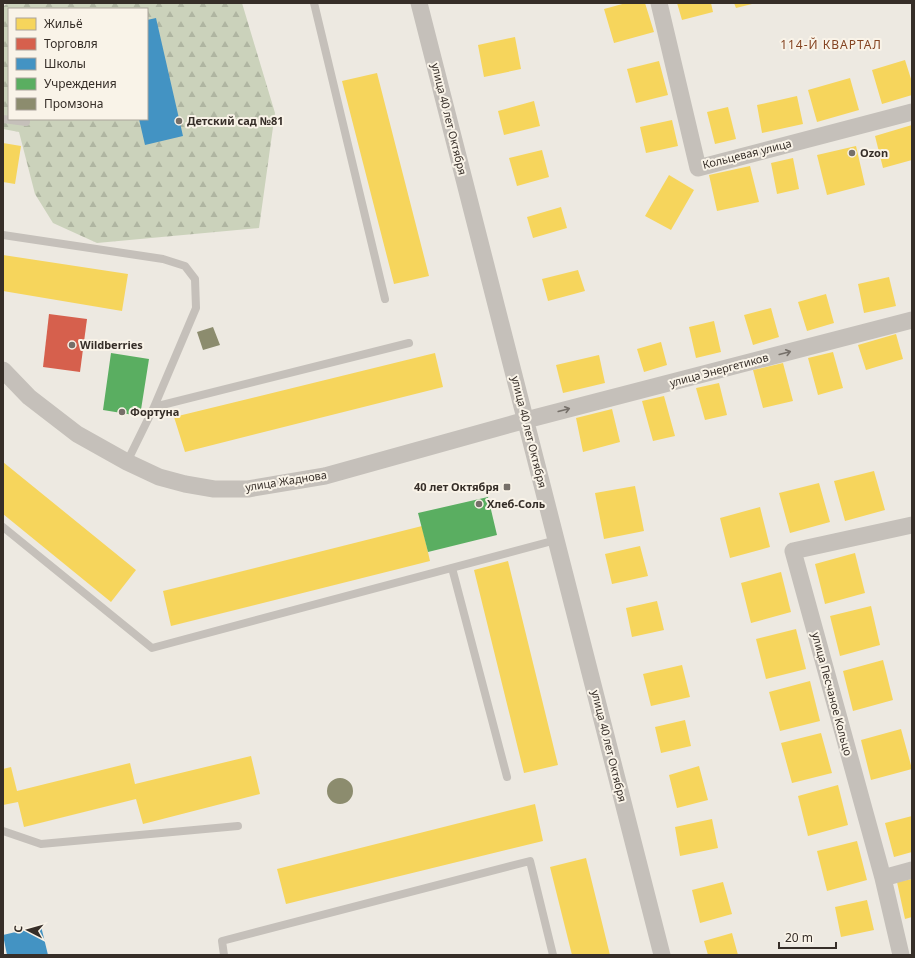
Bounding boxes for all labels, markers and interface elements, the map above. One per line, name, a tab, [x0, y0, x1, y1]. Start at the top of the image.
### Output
legend	[8, 8, 148, 120]
text: Жильё	[44, 15, 83, 32]
text: Торговля	[44, 35, 98, 52]
district label: 114-Й КВАРТАЛ	[780, 36, 882, 53]
text: Школы	[44, 55, 86, 72]
street label: улица 40 лет Октября	[428, 61, 471, 177]
text: Учреждения	[44, 75, 117, 92]
text: Промзона	[44, 95, 103, 112]
place label: Детский сад №81	[187, 113, 284, 128]
marker: Детский сад №81	[174, 116, 184, 126]
street label: Кольцевая улица	[701, 135, 793, 172]
place label: Ozon	[860, 145, 888, 160]
marker: Ozon	[847, 148, 857, 158]
place label: Wildberries	[80, 337, 143, 352]
marker: Wildberries	[67, 340, 77, 350]
street label: улица Энергетиков	[668, 349, 770, 390]
one-way arrow	[778, 349, 791, 356]
street label: улица 40 лет Октября	[508, 374, 551, 490]
place label: Фортуна	[130, 404, 179, 419]
one-way arrow	[557, 406, 570, 414]
marker: Фортуна	[117, 407, 127, 417]
street label: улица Жаднова	[244, 467, 328, 494]
place label: 40 лет Октября	[414, 479, 499, 494]
marker: 40 лет Октября	[502, 482, 512, 492]
place label: Хлеб-Соль	[487, 496, 546, 511]
marker: Хлеб-Соль	[474, 499, 484, 509]
street label: улица Песчаное Кольцо	[809, 630, 856, 757]
street label: улица 40 лет Октября	[588, 688, 631, 804]
north arrow	[8, 910, 48, 950]
scale bar	[779, 924, 836, 950]
text: С	[10, 925, 25, 933]
text: 20 m	[785, 929, 813, 946]

